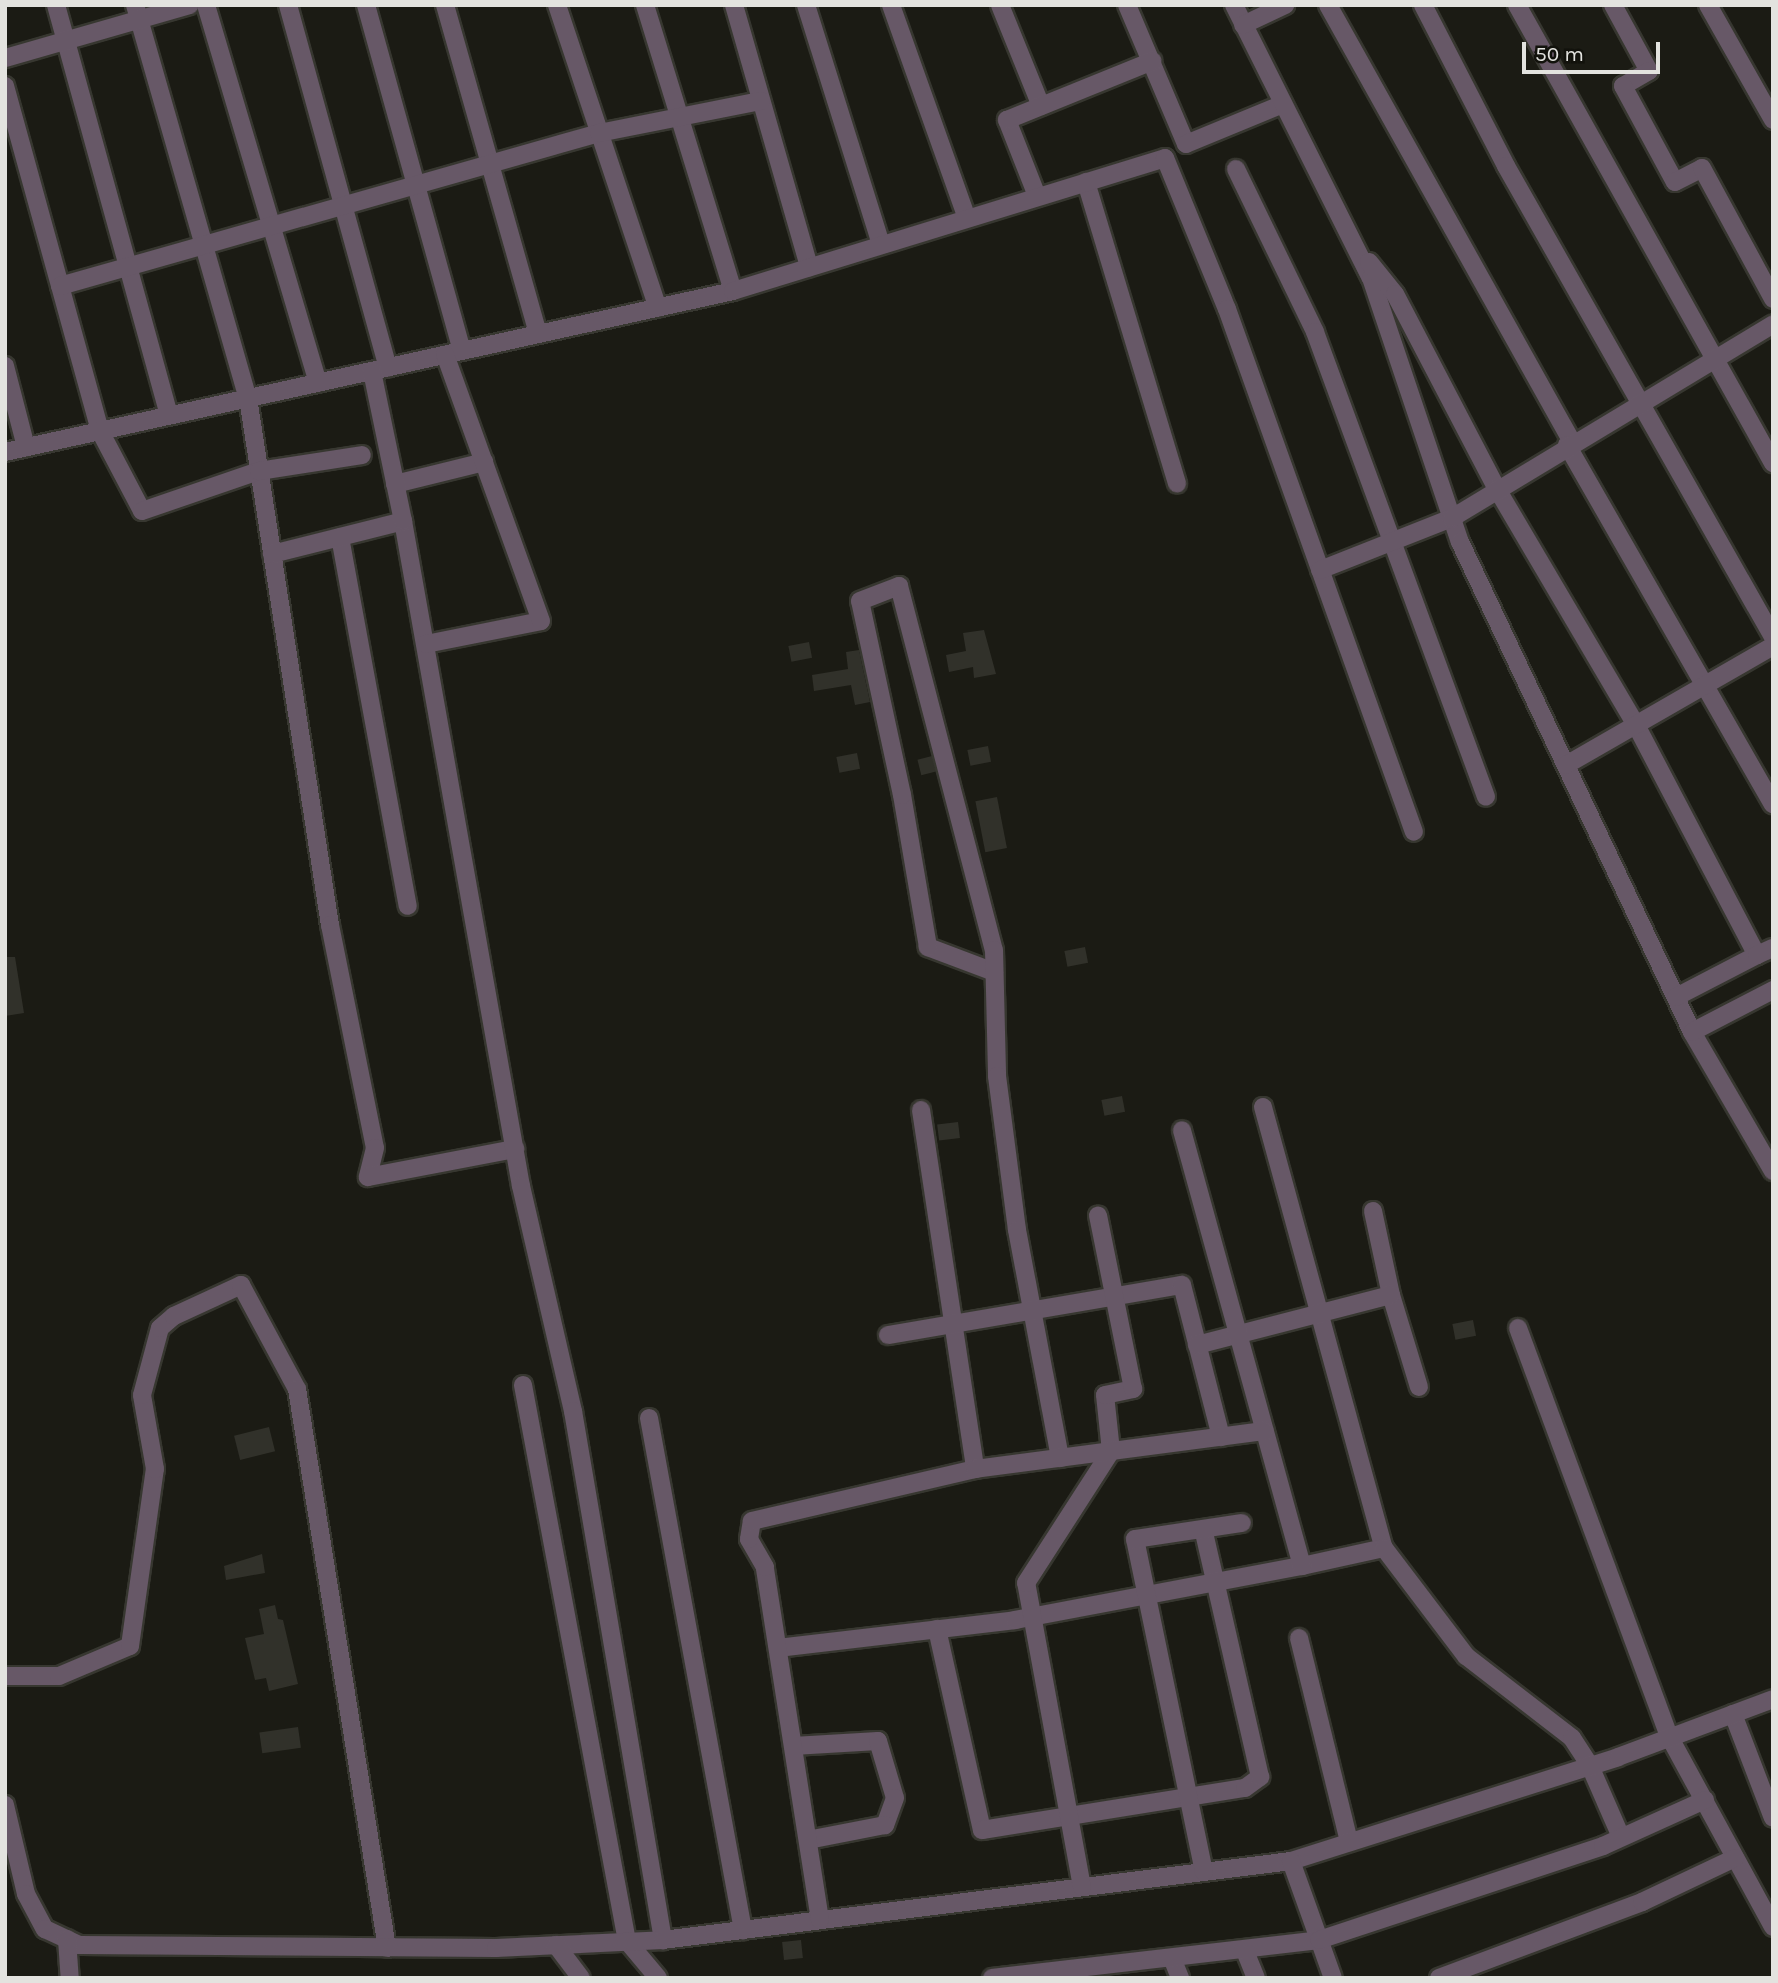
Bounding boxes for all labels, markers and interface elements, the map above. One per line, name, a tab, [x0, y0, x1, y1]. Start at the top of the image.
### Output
scale bar	[1526, 28, 1664, 72]
text: 50 m	[1535, 42, 1584, 66]

